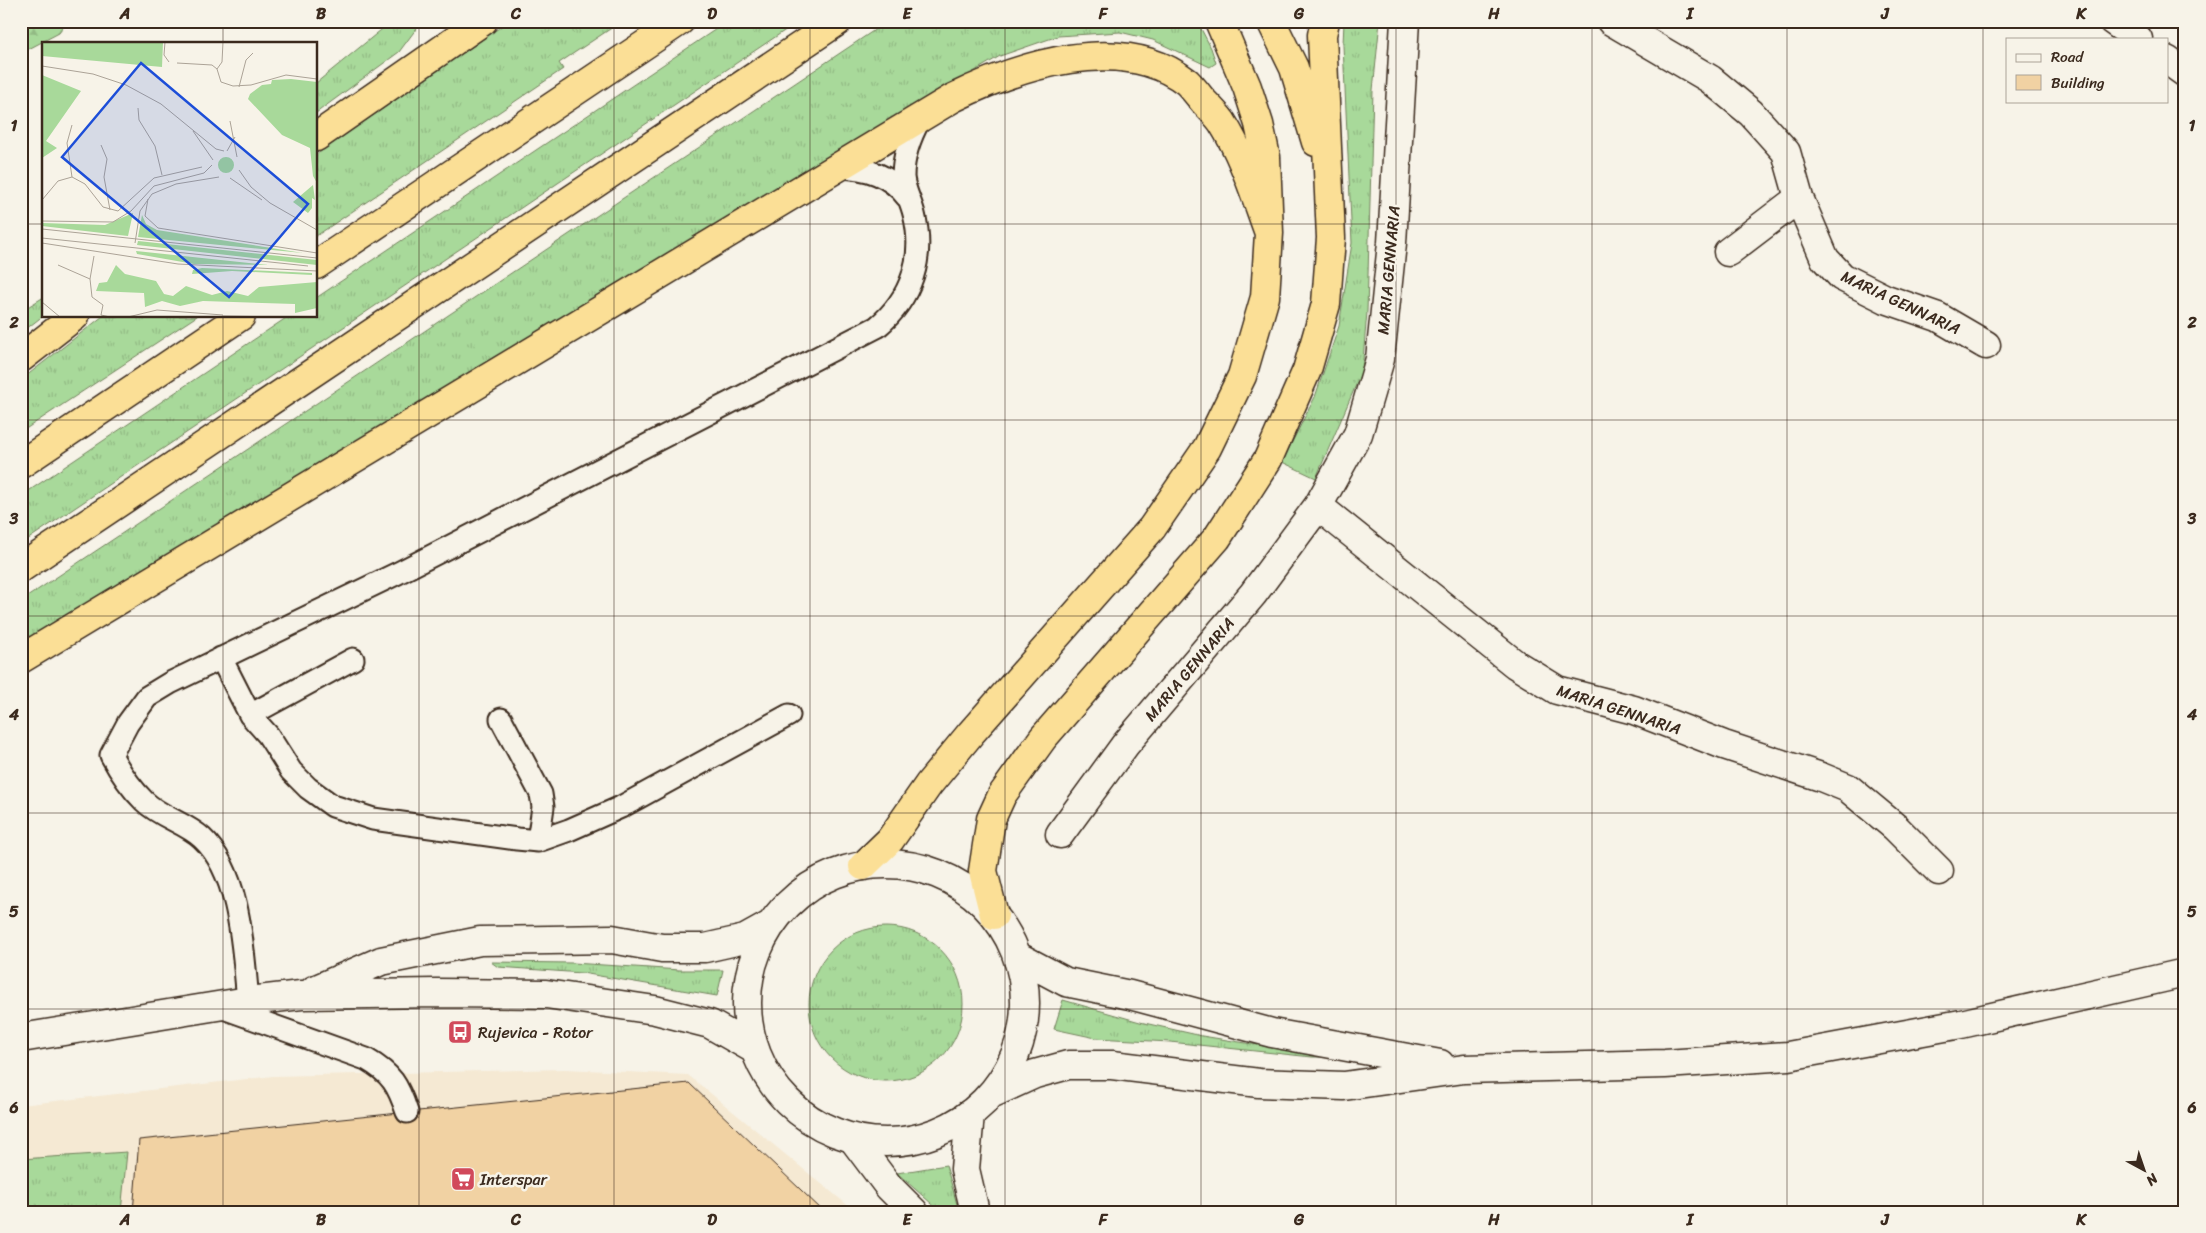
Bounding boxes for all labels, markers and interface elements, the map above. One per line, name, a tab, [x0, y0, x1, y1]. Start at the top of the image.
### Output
text: A	[119, 0, 130, 28]
text: B	[316, 0, 327, 28]
text: C	[510, 0, 522, 28]
text: D	[707, 0, 717, 28]
text: E	[903, 0, 913, 28]
text: F	[1098, 0, 1109, 28]
text: G	[1293, 0, 1305, 28]
text: H	[1487, 0, 1500, 28]
text: I	[1686, 0, 1695, 28]
text: J	[1880, 0, 1890, 28]
text: K	[2075, 0, 2087, 28]
legend	[2006, 38, 2168, 102]
inset map	[42, 42, 318, 318]
text: Road	[2051, 44, 2084, 70]
text: Building	[2051, 70, 2105, 96]
text: 1	[11, 111, 18, 140]
text: 1	[2189, 111, 2196, 140]
street label: MARIA GENNARIA	[1368, 204, 1409, 336]
street label: MARIA GENNARIA	[1836, 262, 1966, 343]
text: 2	[8, 308, 19, 337]
text: 2	[2186, 308, 2197, 337]
text: 3	[9, 504, 19, 533]
text: 3	[2187, 504, 2197, 533]
street label: MARIA GENNARIA	[1137, 610, 1242, 728]
street label: MARIA GENNARIA	[1553, 676, 1685, 743]
text: 4	[8, 700, 19, 729]
text: 4	[2186, 700, 2197, 729]
text: 5	[9, 897, 19, 926]
text: 5	[2187, 897, 2197, 926]
place label: Rujevica - Rotor	[478, 1018, 594, 1047]
bus stop icon: Rujevica - Rotor	[447, 1019, 473, 1045]
text: 6	[8, 1093, 19, 1122]
text: 6	[2186, 1093, 2197, 1122]
north arrow	[2118, 1146, 2168, 1196]
place label: Interspar	[479, 1165, 549, 1194]
supermarket icon: Interspar	[450, 1166, 476, 1192]
text: N	[2140, 1166, 2165, 1192]
text: A	[119, 1205, 130, 1233]
text: B	[316, 1205, 327, 1233]
text: C	[510, 1205, 522, 1233]
text: D	[707, 1205, 717, 1233]
text: E	[903, 1205, 913, 1233]
text: F	[1098, 1205, 1109, 1233]
text: G	[1293, 1205, 1305, 1233]
text: H	[1487, 1205, 1500, 1233]
text: I	[1686, 1205, 1695, 1233]
text: J	[1880, 1205, 1890, 1233]
text: K	[2075, 1205, 2087, 1233]

